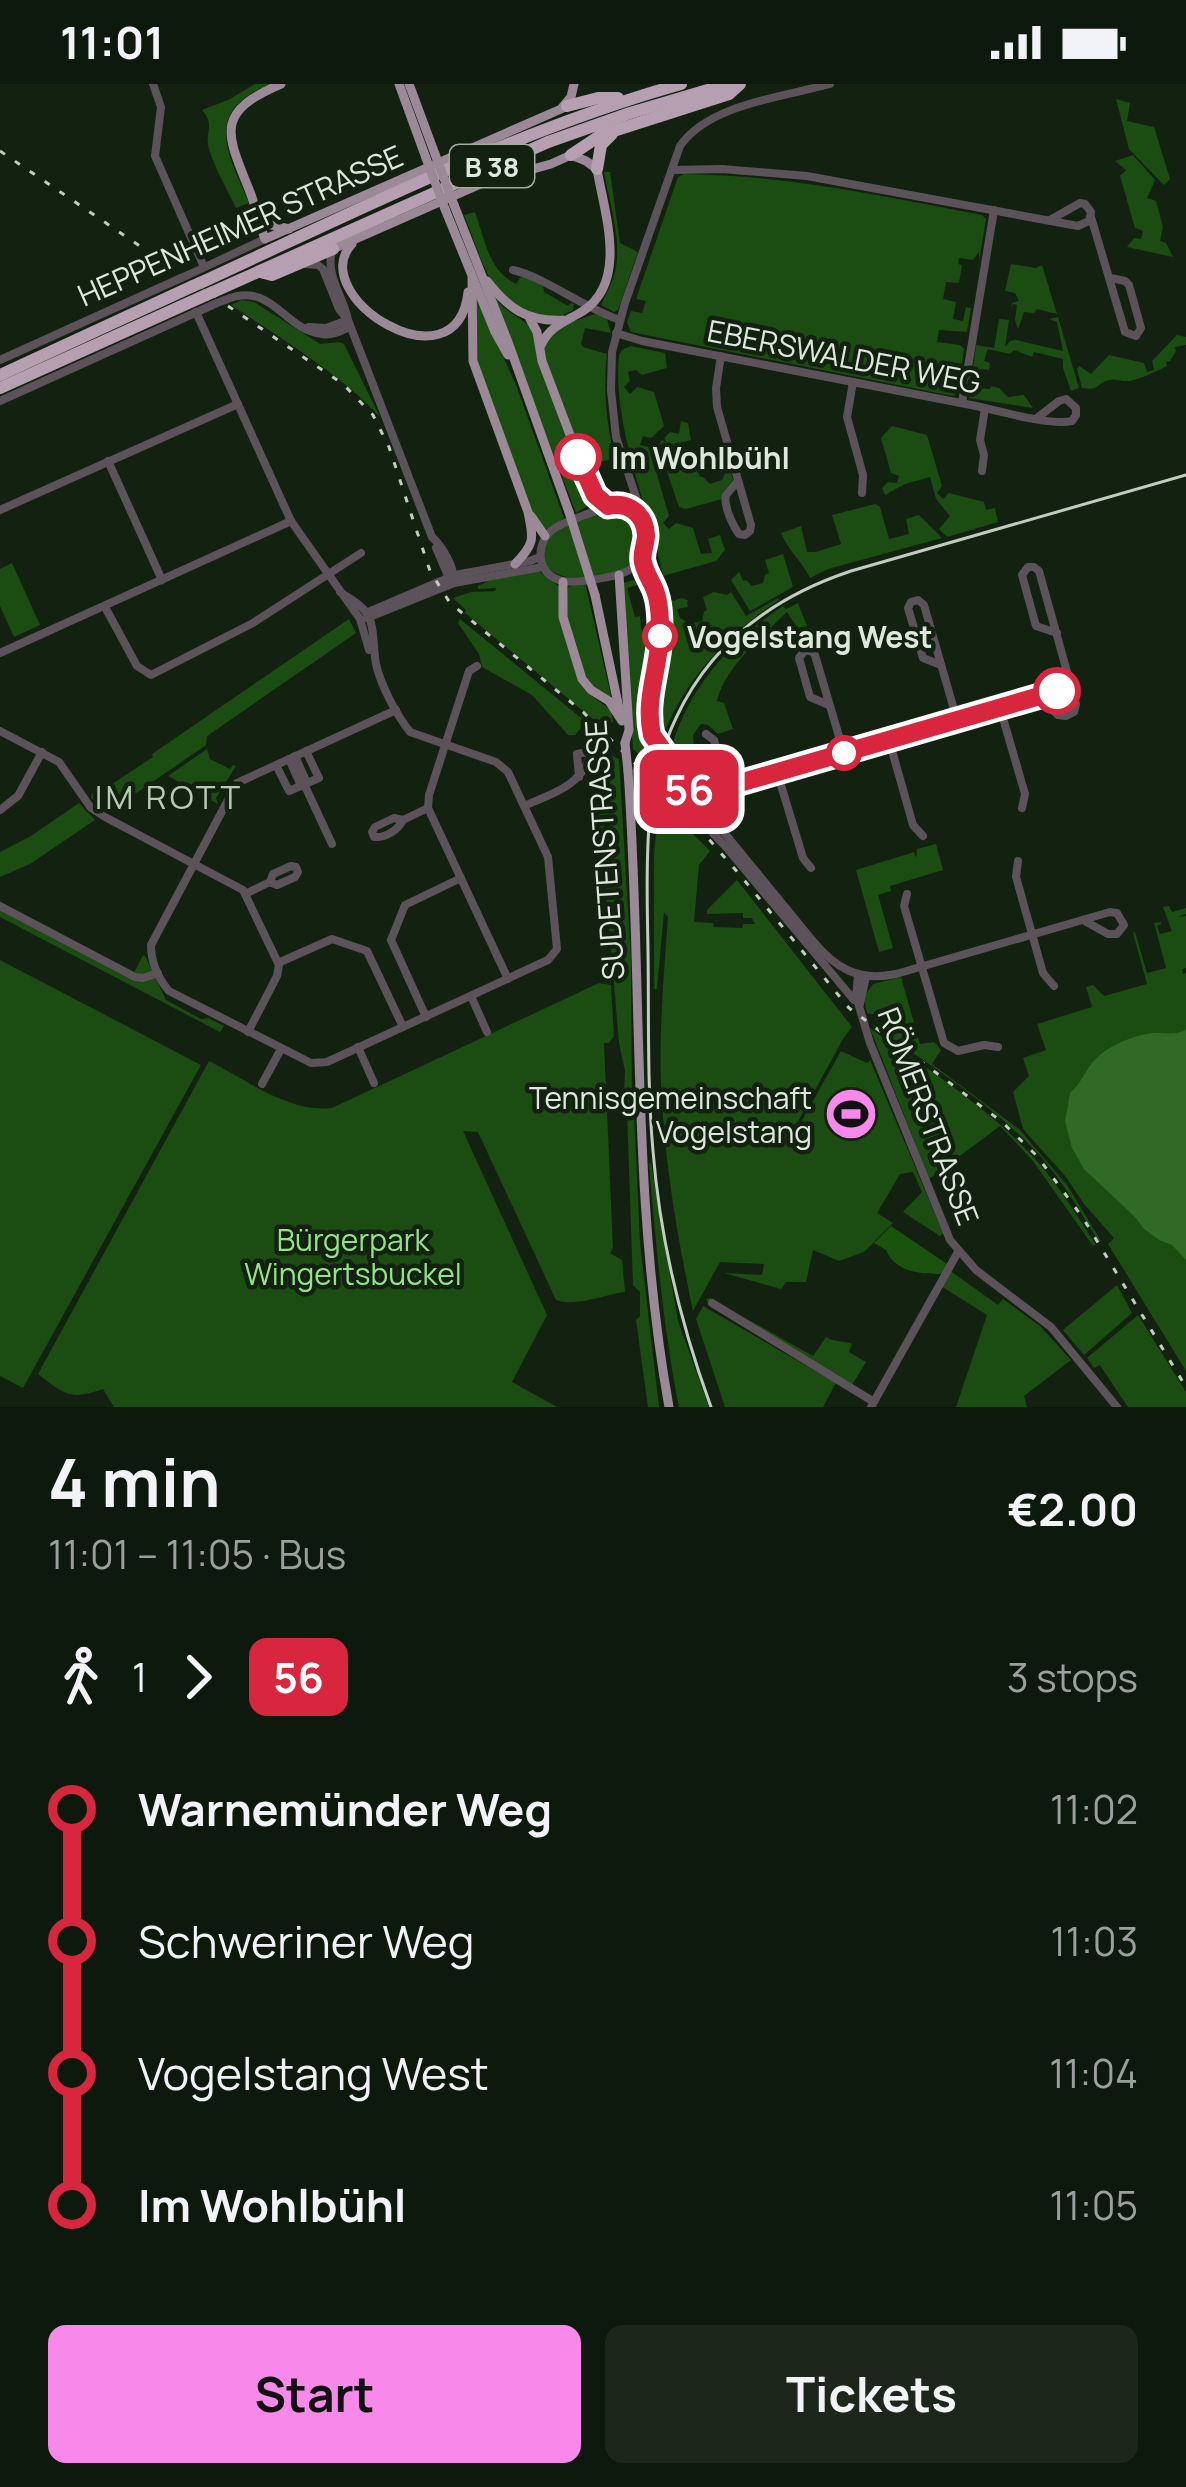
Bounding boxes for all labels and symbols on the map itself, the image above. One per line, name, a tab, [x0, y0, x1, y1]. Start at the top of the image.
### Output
street label: HEPPENHEIMER STRASSE	[71, 135, 409, 315]
road number: B 38	[450, 145, 534, 187]
street label: EBERSWALDER WEG	[704, 309, 984, 403]
marker: Im Wohlbühl	[556, 435, 600, 479]
place label: Im Wohlbühl	[611, 437, 790, 478]
place label: Vogelstang West	[687, 616, 932, 657]
marker: Vogelstang West	[644, 620, 676, 652]
unlabelled marker	[1035, 669, 1079, 713]
street label: SUDETENSTRASSE	[574, 719, 634, 981]
unlabelled marker	[828, 737, 860, 769]
line badge: 56	[635, 750, 743, 828]
district label: IM ROTT	[95, 774, 243, 819]
street label: RÖMERSTRASSE	[869, 1001, 989, 1231]
place label: Tennisgemeinschaft Vogelstang	[529, 1077, 812, 1152]
sports icon: Tennisgemeinschaft Vogelstang	[823, 1086, 879, 1142]
park label: Bürgerpark Wingertsbuckel	[244, 1219, 462, 1294]

